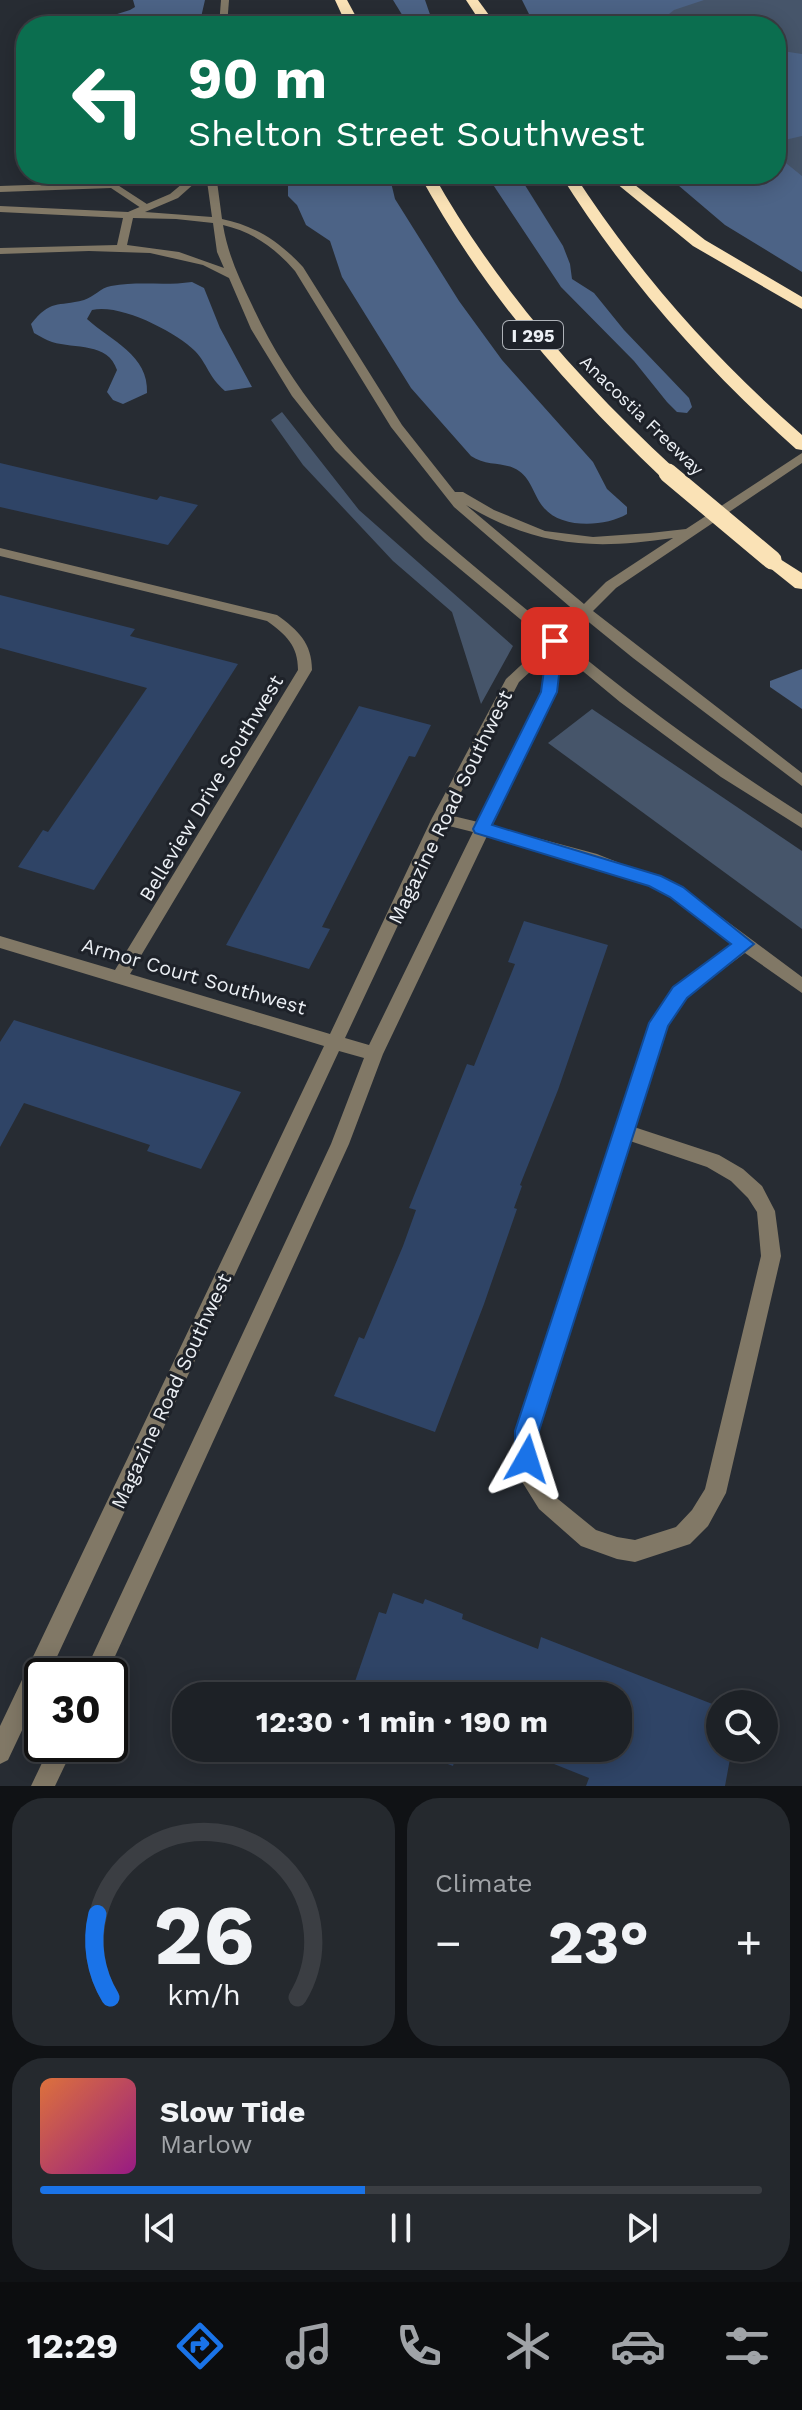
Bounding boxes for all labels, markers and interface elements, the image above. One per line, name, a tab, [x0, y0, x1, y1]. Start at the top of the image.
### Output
text: 90 m	[188, 46, 327, 112]
icon: left	[56, 48, 160, 152]
text: Shelton Street Southwest	[188, 113, 645, 155]
road number: I 295	[503, 321, 563, 349]
street label: Anacostia Freeway	[576, 351, 709, 480]
pin	[521, 607, 589, 675]
icon: arrive	[533, 619, 577, 663]
street label: Belleview Drive Southwest	[134, 670, 288, 905]
street label: Magazine Road Southwest	[383, 686, 517, 928]
street label: Armor Court Southwest	[79, 932, 310, 1020]
street label: Magazine Road Southwest	[106, 1269, 236, 1513]
position arrow	[485, 1417, 569, 1501]
speed limit sign: 30	[24, 1658, 128, 1762]
map controls	[706, 1690, 778, 1762]
button: search	[706, 1690, 778, 1762]
text: 12:30 · 1 min · 190 m	[256, 1704, 548, 1739]
text: Climate	[435, 1868, 533, 1898]
text: 26	[153, 1887, 254, 1984]
text: 23°	[548, 1907, 649, 1978]
text: −	[435, 1917, 462, 1969]
text: +	[735, 1917, 762, 1969]
text: km/h	[167, 1978, 240, 2012]
text: Slow Tide	[160, 2094, 305, 2129]
text: Marlow	[160, 2129, 252, 2159]
icon: previous	[138, 2206, 182, 2250]
icon: pause	[379, 2206, 423, 2250]
icon: next	[620, 2206, 664, 2250]
icon: directions	[172, 2318, 228, 2374]
icon: music	[281, 2318, 337, 2374]
icon: phone	[391, 2318, 447, 2374]
icon: climate	[500, 2318, 556, 2374]
icon: car	[610, 2318, 666, 2374]
icon: filters	[719, 2318, 775, 2374]
text: 12:29	[27, 2325, 118, 2367]

